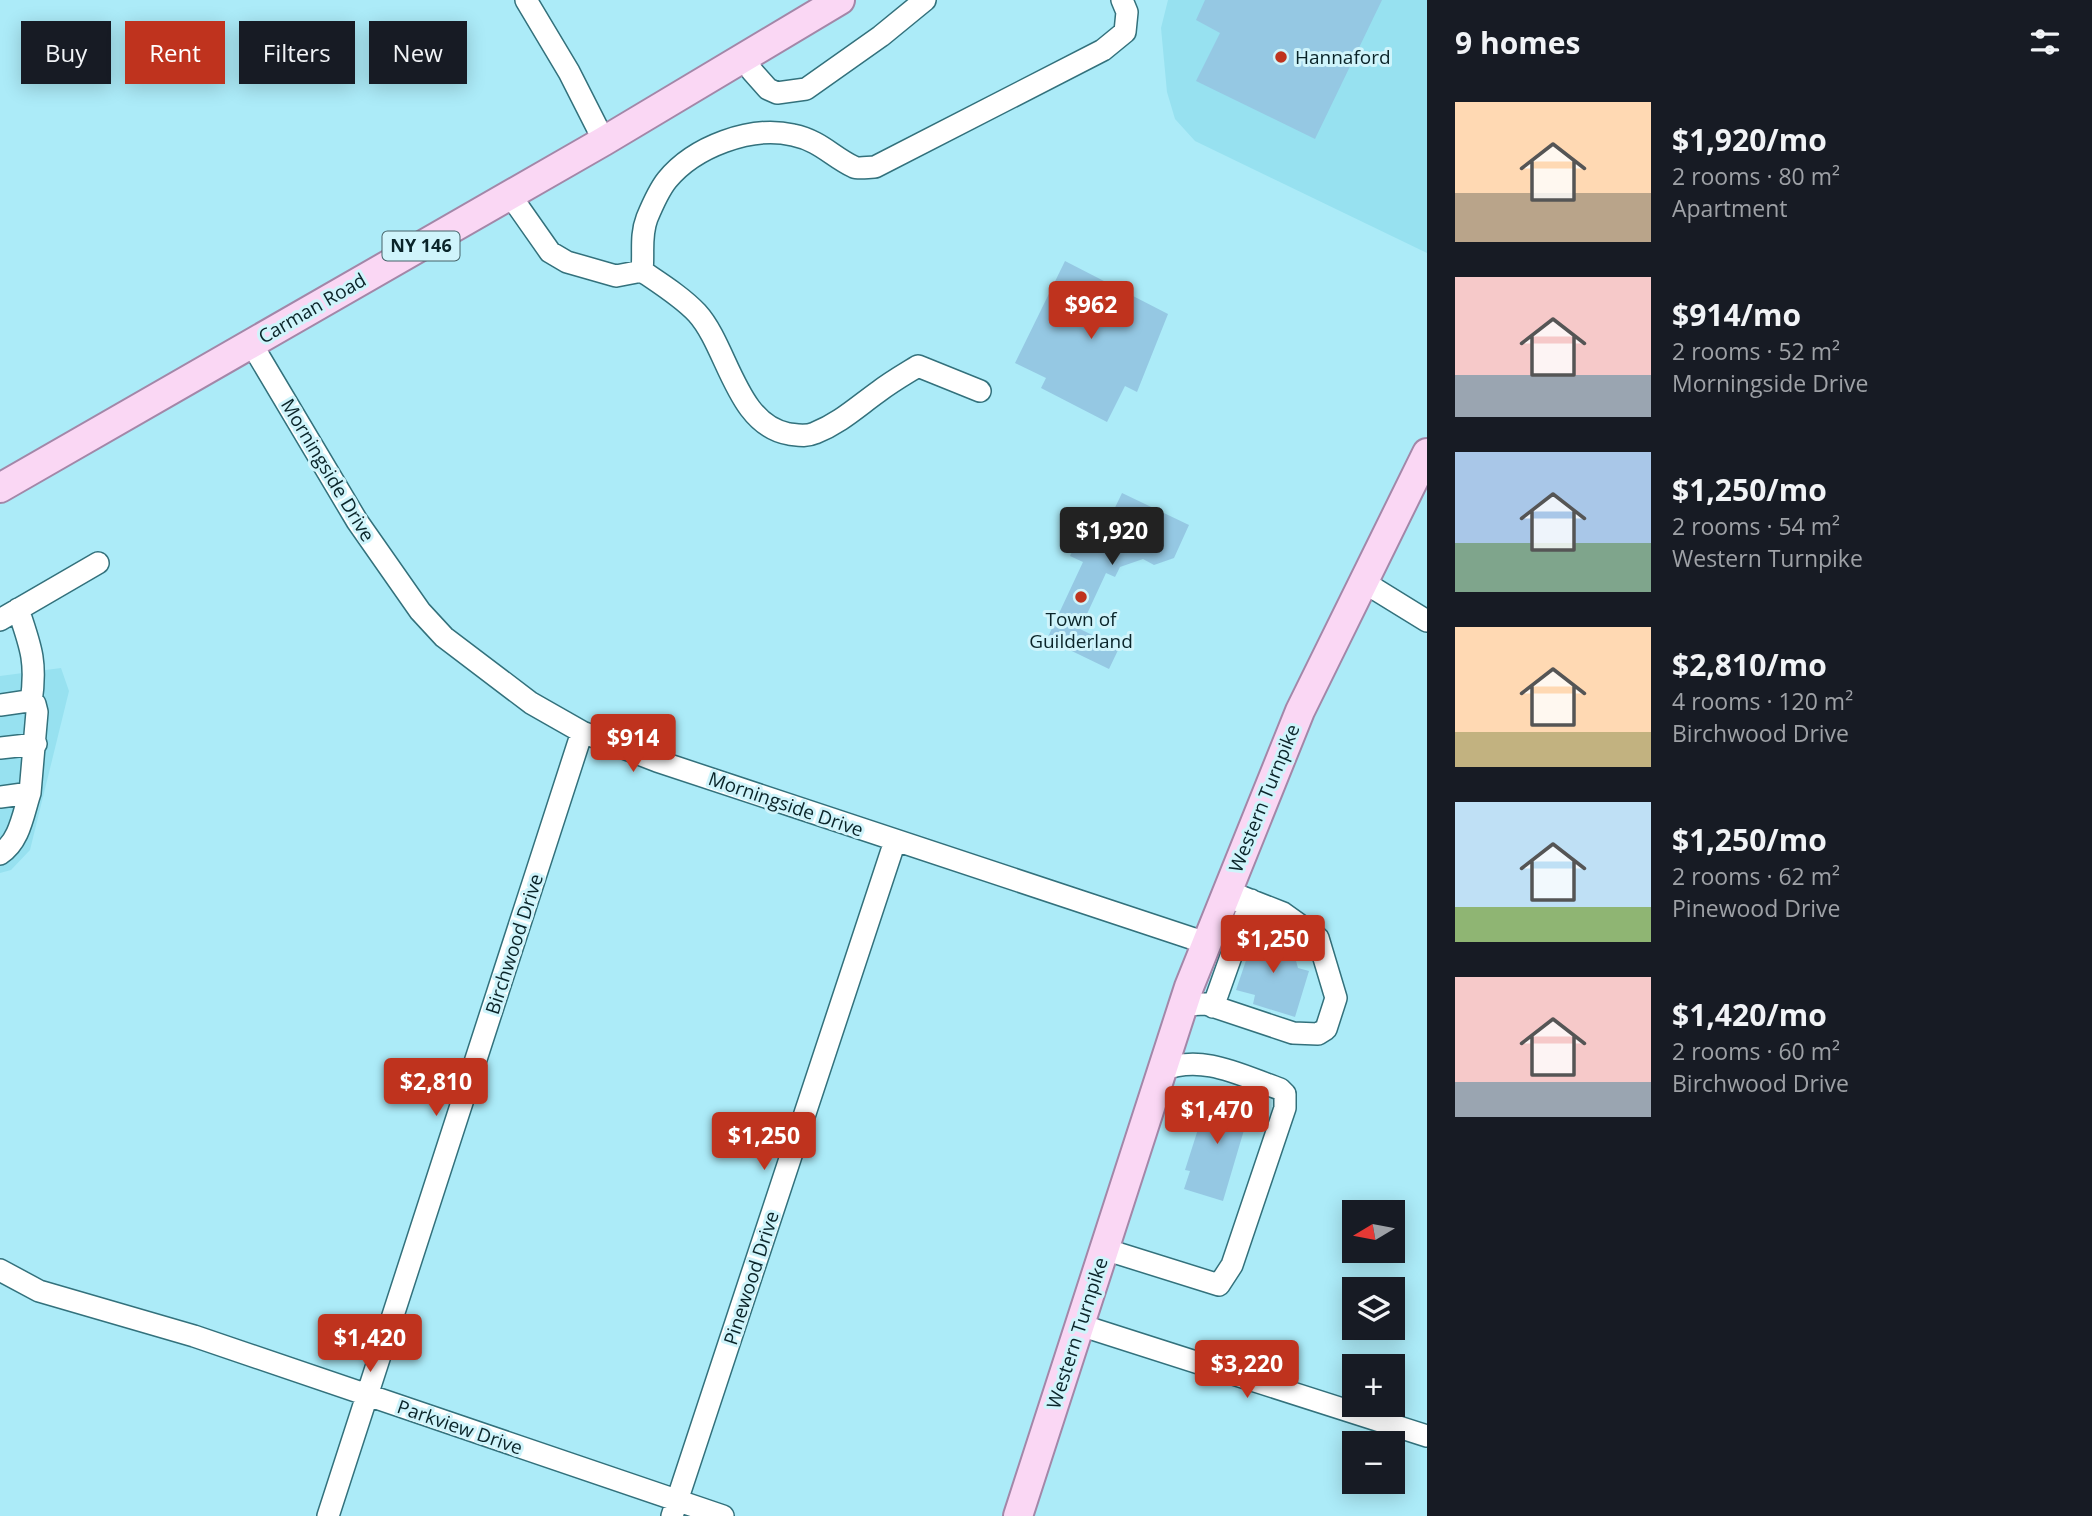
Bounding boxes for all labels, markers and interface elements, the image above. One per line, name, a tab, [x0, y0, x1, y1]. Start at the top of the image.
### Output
chip: Buy	[21, 21, 111, 84]
chip: Rent	[125, 21, 225, 84]
chip: Filters	[239, 21, 355, 84]
chip: New	[369, 21, 467, 84]
text: 9 homes	[1455, 22, 1580, 63]
icon: filters	[2026, 23, 2064, 61]
place label: Hannaford	[1295, 44, 1391, 70]
marker: Hannaford	[1273, 49, 1289, 65]
text: $1,920/mo	[1672, 119, 1827, 160]
icon: home	[1511, 130, 1595, 214]
text: 2 rooms · 80 m²	[1672, 160, 1840, 192]
text: Apartment	[1672, 192, 1788, 224]
road number: NY 146	[382, 232, 460, 260]
street label: Carman Road	[253, 267, 371, 349]
pin: $962	[1050, 282, 1132, 341]
text: $962	[1065, 288, 1117, 320]
text: $914/mo	[1672, 294, 1801, 335]
icon: home	[1511, 305, 1595, 389]
text: 2 rooms · 52 m²	[1672, 335, 1840, 367]
text: Morningside Drive	[1672, 367, 1868, 399]
street label: Morningside Drive	[275, 394, 381, 546]
text: $1,250/mo	[1672, 469, 1827, 510]
icon: home	[1511, 480, 1595, 564]
pin: $1,920	[1055, 508, 1169, 567]
text: 2 rooms · 54 m²	[1672, 510, 1840, 542]
text: $1,920	[1076, 514, 1148, 546]
text: Western Turnpike	[1672, 542, 1863, 574]
marker: Town of Guilderland	[1073, 589, 1089, 605]
place label: Town of Guilderland	[1029, 606, 1133, 654]
text: $2,810/mo	[1672, 644, 1827, 685]
icon: home	[1511, 655, 1595, 739]
text: 4 rooms · 120 m²	[1672, 685, 1853, 717]
pin: $914	[592, 714, 674, 774]
text: Birchwood Drive	[1672, 717, 1849, 749]
street label: Western Turnpike	[1222, 720, 1306, 876]
text: $914	[607, 721, 659, 753]
street label: Morningside Drive	[705, 765, 867, 843]
text: $1,250/mo	[1672, 819, 1827, 860]
icon: home	[1511, 830, 1595, 914]
text: 2 rooms · 62 m²	[1672, 860, 1840, 892]
street label: Birchwood Drive	[479, 870, 549, 1018]
text: Pinewood Drive	[1672, 892, 1841, 924]
pin: $1,250	[1216, 916, 1330, 975]
text: $1,250	[1237, 922, 1309, 954]
text: $1,420/mo	[1672, 994, 1827, 1035]
icon: home	[1511, 1005, 1595, 1089]
text: 2 rooms · 60 m²	[1672, 1035, 1840, 1067]
pin: $2,810	[379, 1058, 493, 1118]
text: $2,810	[400, 1065, 472, 1097]
text: Birchwood Drive	[1672, 1067, 1849, 1099]
pin: $1,470	[1160, 1086, 1274, 1146]
text: $1,470	[1181, 1093, 1253, 1125]
pin: $1,250	[707, 1112, 821, 1172]
text: $1,250	[728, 1119, 800, 1151]
north arrow	[1342, 1200, 1405, 1264]
map controls	[1342, 1200, 1405, 1494]
street label: Pinewood Drive	[717, 1208, 785, 1348]
street label: Western Turnpike	[1040, 1254, 1114, 1412]
button: layers	[1342, 1277, 1405, 1340]
pin: $1,420	[313, 1314, 427, 1374]
text: $1,420	[334, 1321, 406, 1353]
pin: $3,220	[1190, 1340, 1304, 1400]
text: $3,220	[1211, 1347, 1283, 1379]
button: +	[1342, 1354, 1405, 1417]
street label: Parkview Drive	[394, 1393, 526, 1461]
button: −	[1342, 1431, 1405, 1494]

